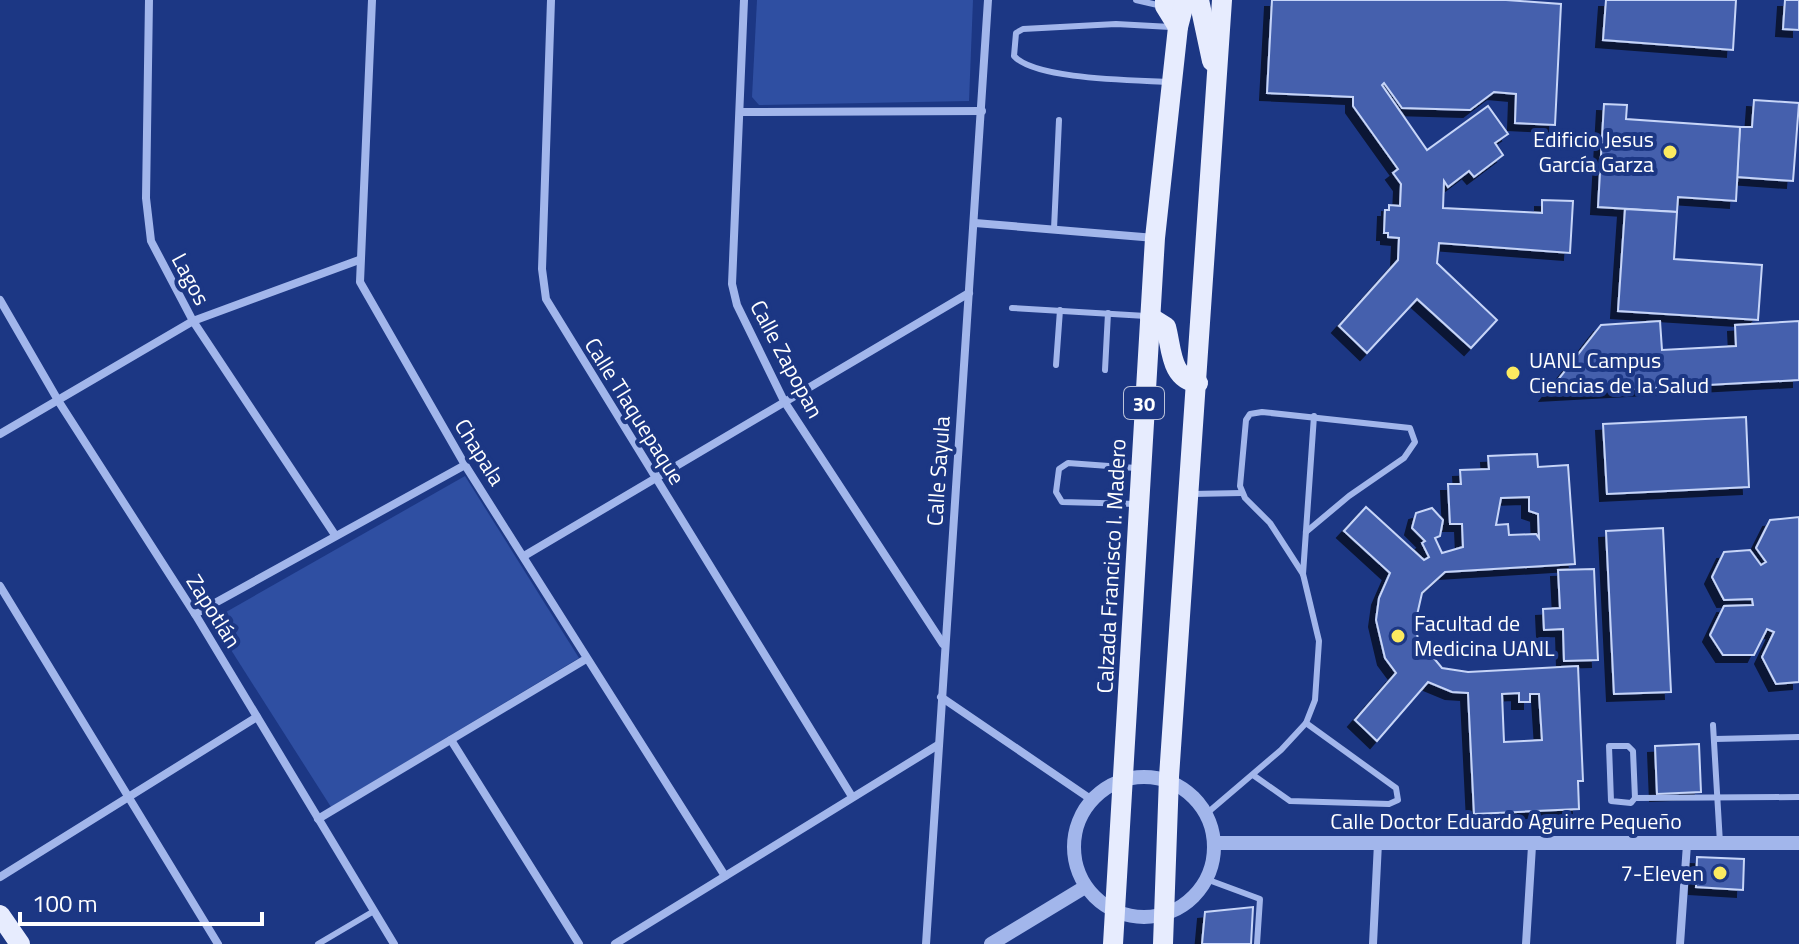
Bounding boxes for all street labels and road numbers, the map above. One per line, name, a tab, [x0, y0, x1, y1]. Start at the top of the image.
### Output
street label: Lagos	[163, 247, 219, 311]
street label: Calle Zapopan	[742, 294, 832, 424]
street label: Calle Tlaquepaque	[576, 331, 694, 491]
road number: 30	[1124, 387, 1164, 419]
street label: Chapala	[446, 412, 514, 492]
street label: Calle Sayula	[917, 415, 959, 527]
street label: Calzada Francisco I. Madero	[1087, 438, 1135, 694]
street label: Zapotlán	[178, 567, 250, 655]
street label: Calle Doctor Eduardo Aguirre Pequeño	[1330, 804, 1682, 838]

